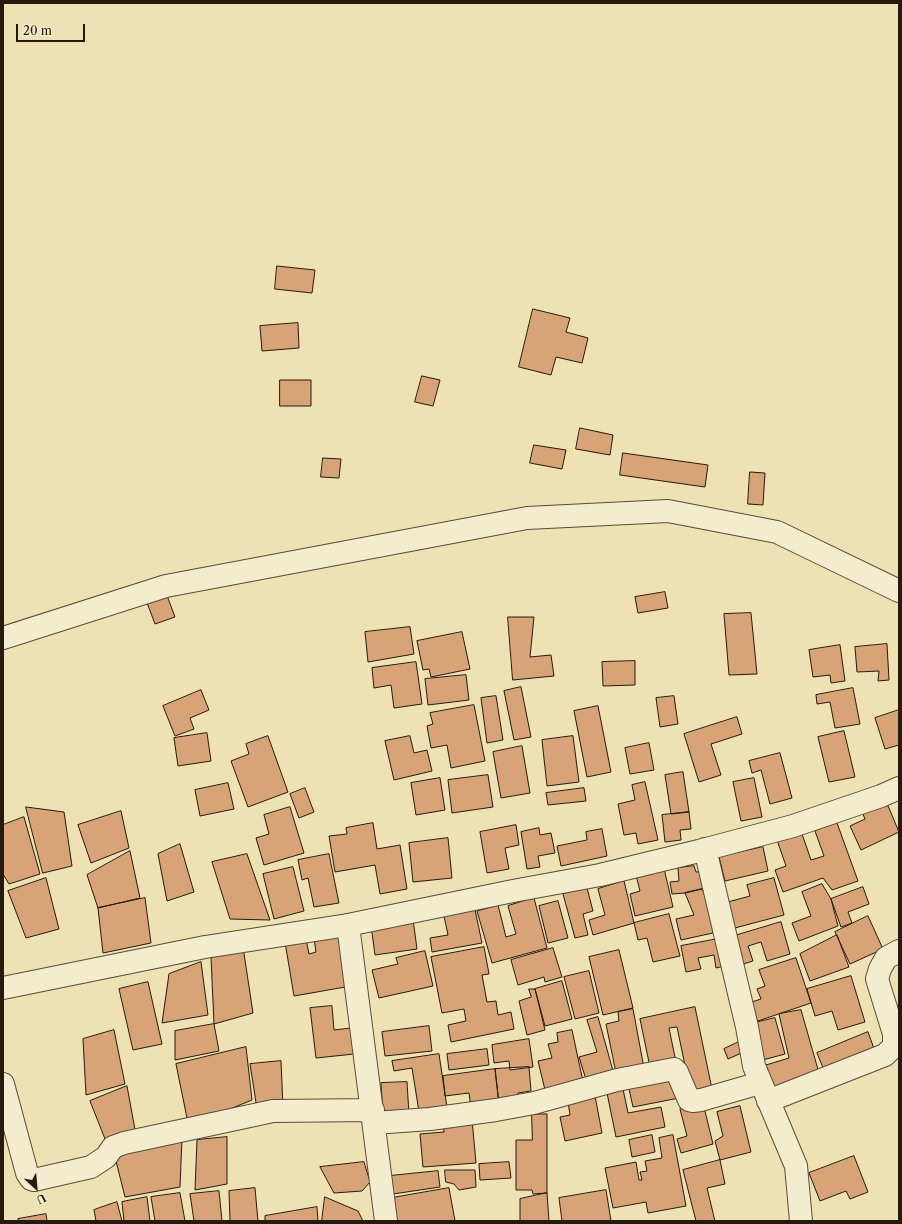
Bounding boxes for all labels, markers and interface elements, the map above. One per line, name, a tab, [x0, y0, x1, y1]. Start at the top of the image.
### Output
scale bar	[18, 16, 87, 42]
text: 20 m	[23, 23, 52, 38]
north arrow	[16, 1168, 56, 1208]
text: U	[34, 1191, 48, 1207]

